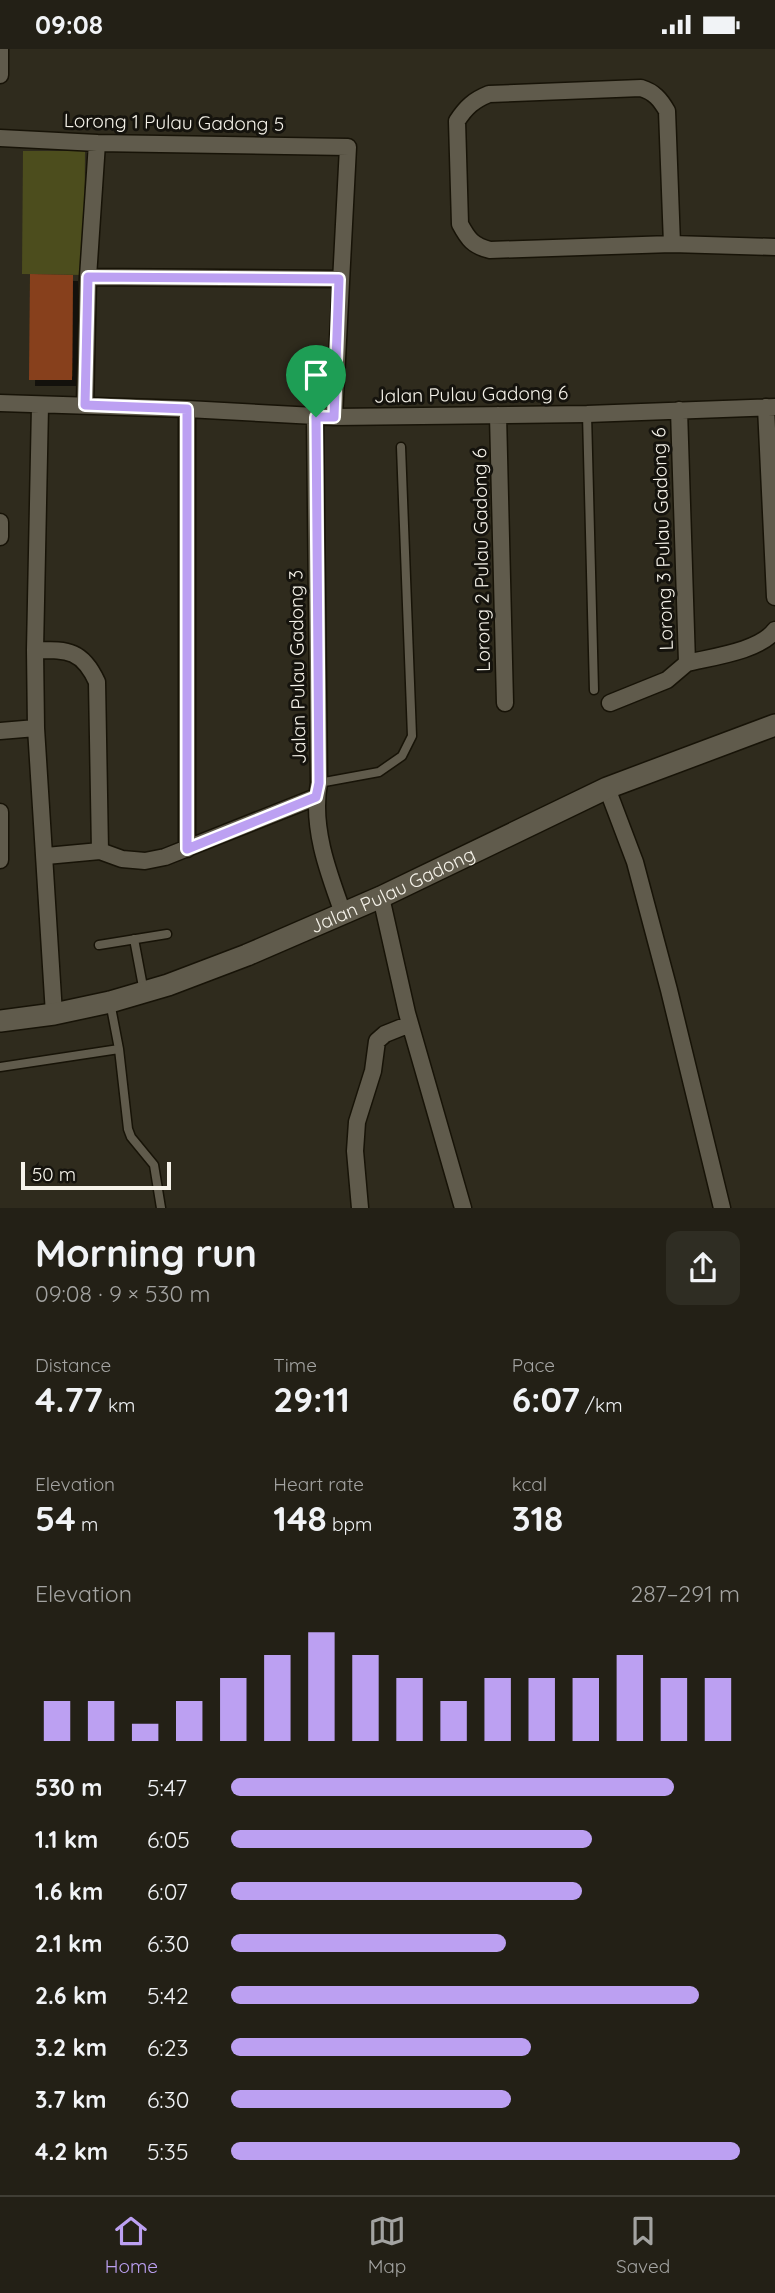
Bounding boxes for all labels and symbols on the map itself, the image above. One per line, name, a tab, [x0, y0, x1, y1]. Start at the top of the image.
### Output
street label: Lorong 1 Pulau Gadong 5	[64, 108, 284, 136]
pin	[286, 345, 346, 417]
street label: Jalan Pulau Gadong 6	[374, 380, 568, 408]
street label: Lorong 3 Pulau Gadong 6	[646, 427, 678, 651]
street label: Lorong 2 Pulau Gadong 6	[467, 448, 495, 672]
street label: Jalan Pulau Gadong 3	[283, 570, 311, 764]
street label: Jalan Pulau Gadong	[306, 842, 479, 938]
scale bar	[21, 1159, 172, 1191]

